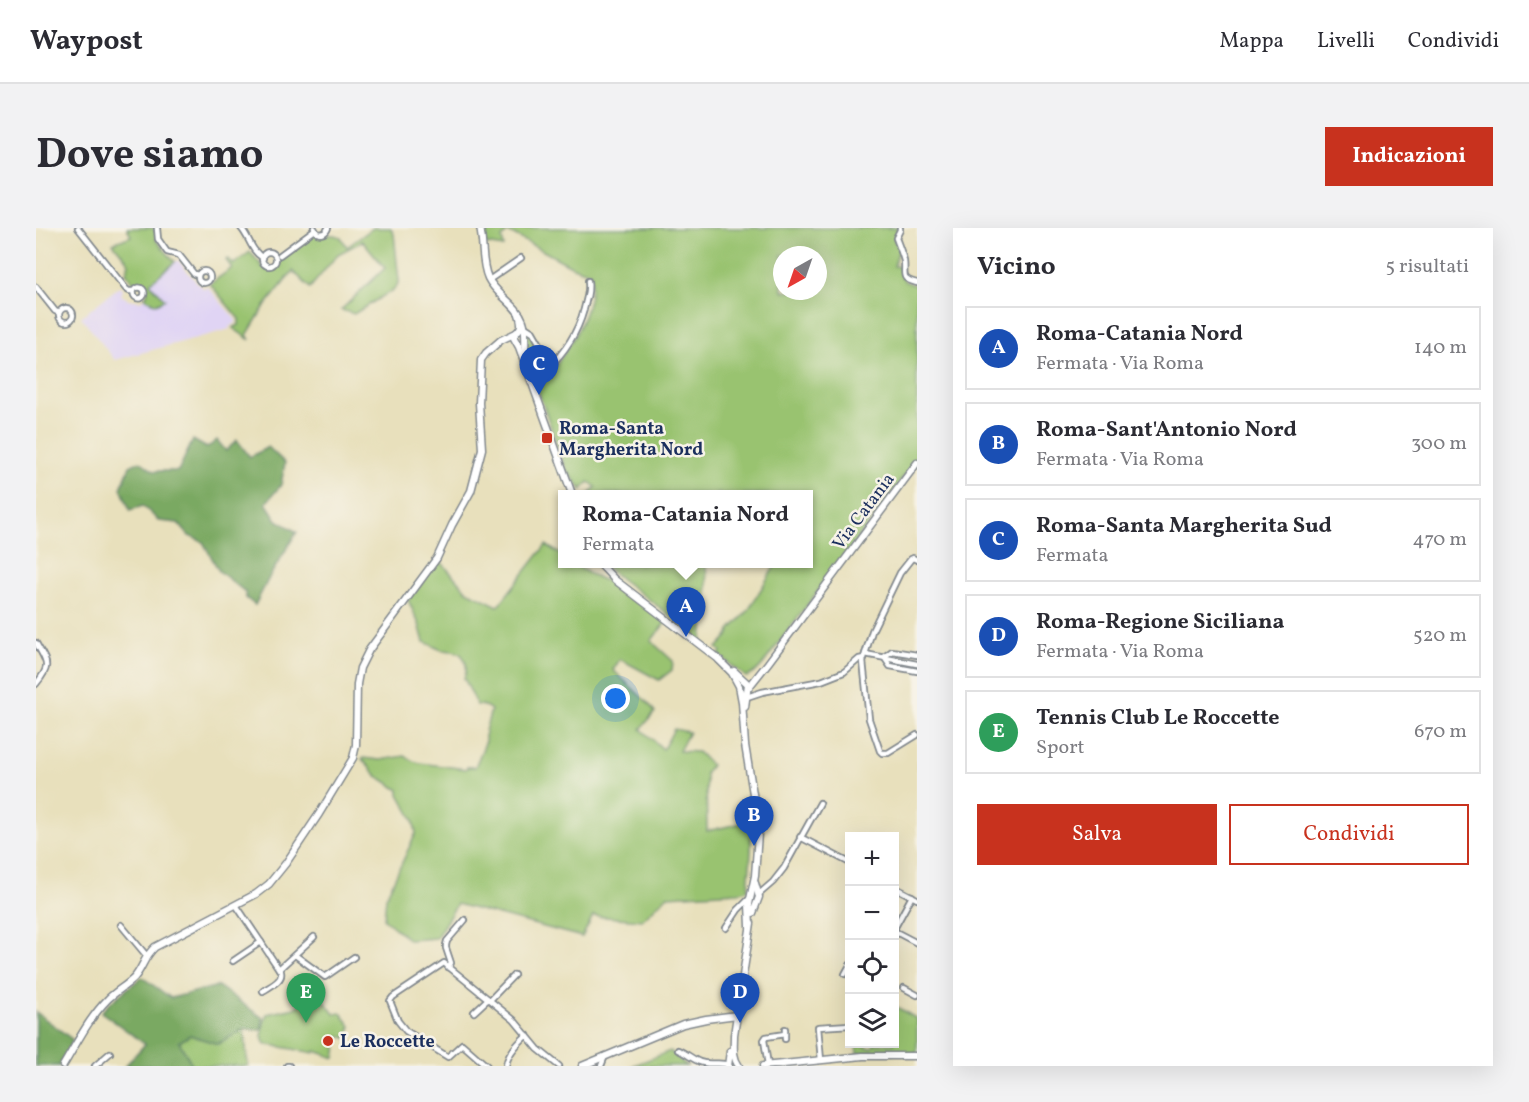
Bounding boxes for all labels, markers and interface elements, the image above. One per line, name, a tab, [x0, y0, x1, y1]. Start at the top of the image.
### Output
text: Waypost	[30, 22, 143, 61]
text: Mappa	[1219, 27, 1284, 56]
text: Livelli	[1317, 27, 1375, 56]
text: Condividi	[1408, 27, 1499, 56]
text: Dove siamo	[36, 127, 264, 186]
button: Indicazioni	[1325, 127, 1493, 186]
north arrow	[773, 246, 827, 300]
text: Vicino	[977, 249, 1056, 285]
text: 5 risultati	[1385, 253, 1469, 281]
text: Roma-Catania Nord	[1036, 319, 1243, 350]
text: A	[991, 334, 1006, 362]
text: 140 m	[1414, 334, 1467, 362]
pin: C	[520, 346, 558, 395]
text: Fermata · Via Roma	[1036, 350, 1204, 378]
text: Roma-Sant'Antonio Nord	[1036, 415, 1297, 446]
place label: Roma-Santa Margherita Nord	[559, 417, 703, 463]
text: B	[992, 430, 1005, 458]
text: 300 m	[1411, 430, 1467, 458]
marker: Roma-Santa Margherita Nord	[540, 431, 554, 445]
text: Fermata · Via Roma	[1036, 446, 1204, 474]
street label: Via Catania	[827, 468, 901, 555]
popup	[558, 490, 813, 568]
text: Roma-Catania Nord	[582, 500, 789, 531]
text: Roma-Santa Margherita Sud	[1036, 511, 1332, 542]
text: C	[992, 526, 1005, 554]
text: 470 m	[1412, 526, 1467, 554]
text: Fermata	[582, 531, 654, 559]
text: Fermata	[1036, 542, 1108, 570]
pin: A	[666, 588, 706, 637]
text: Roma-Regione Siciliana	[1036, 607, 1285, 638]
text: D	[991, 622, 1006, 650]
text: 520 m	[1413, 622, 1467, 650]
text: Fermata · Via Roma	[1036, 638, 1204, 666]
your location	[601, 684, 630, 713]
text: Tennis Club Le Roccette	[1036, 703, 1280, 734]
text: E	[992, 718, 1005, 746]
text: 670 m	[1414, 718, 1467, 746]
text: Sport	[1036, 734, 1085, 762]
pin: B	[734, 796, 774, 846]
button: Salva	[977, 804, 1217, 865]
button: Condividi	[1229, 804, 1469, 865]
map controls	[845, 832, 899, 1048]
button: +	[845, 832, 899, 886]
button: −	[845, 886, 899, 940]
button: locate	[845, 940, 899, 994]
pin: E	[286, 974, 326, 1023]
pin: D	[720, 974, 760, 1023]
button: layers	[845, 994, 899, 1048]
place label: Le Roccette	[340, 1030, 435, 1055]
marker: Le Roccette	[321, 1034, 335, 1048]

